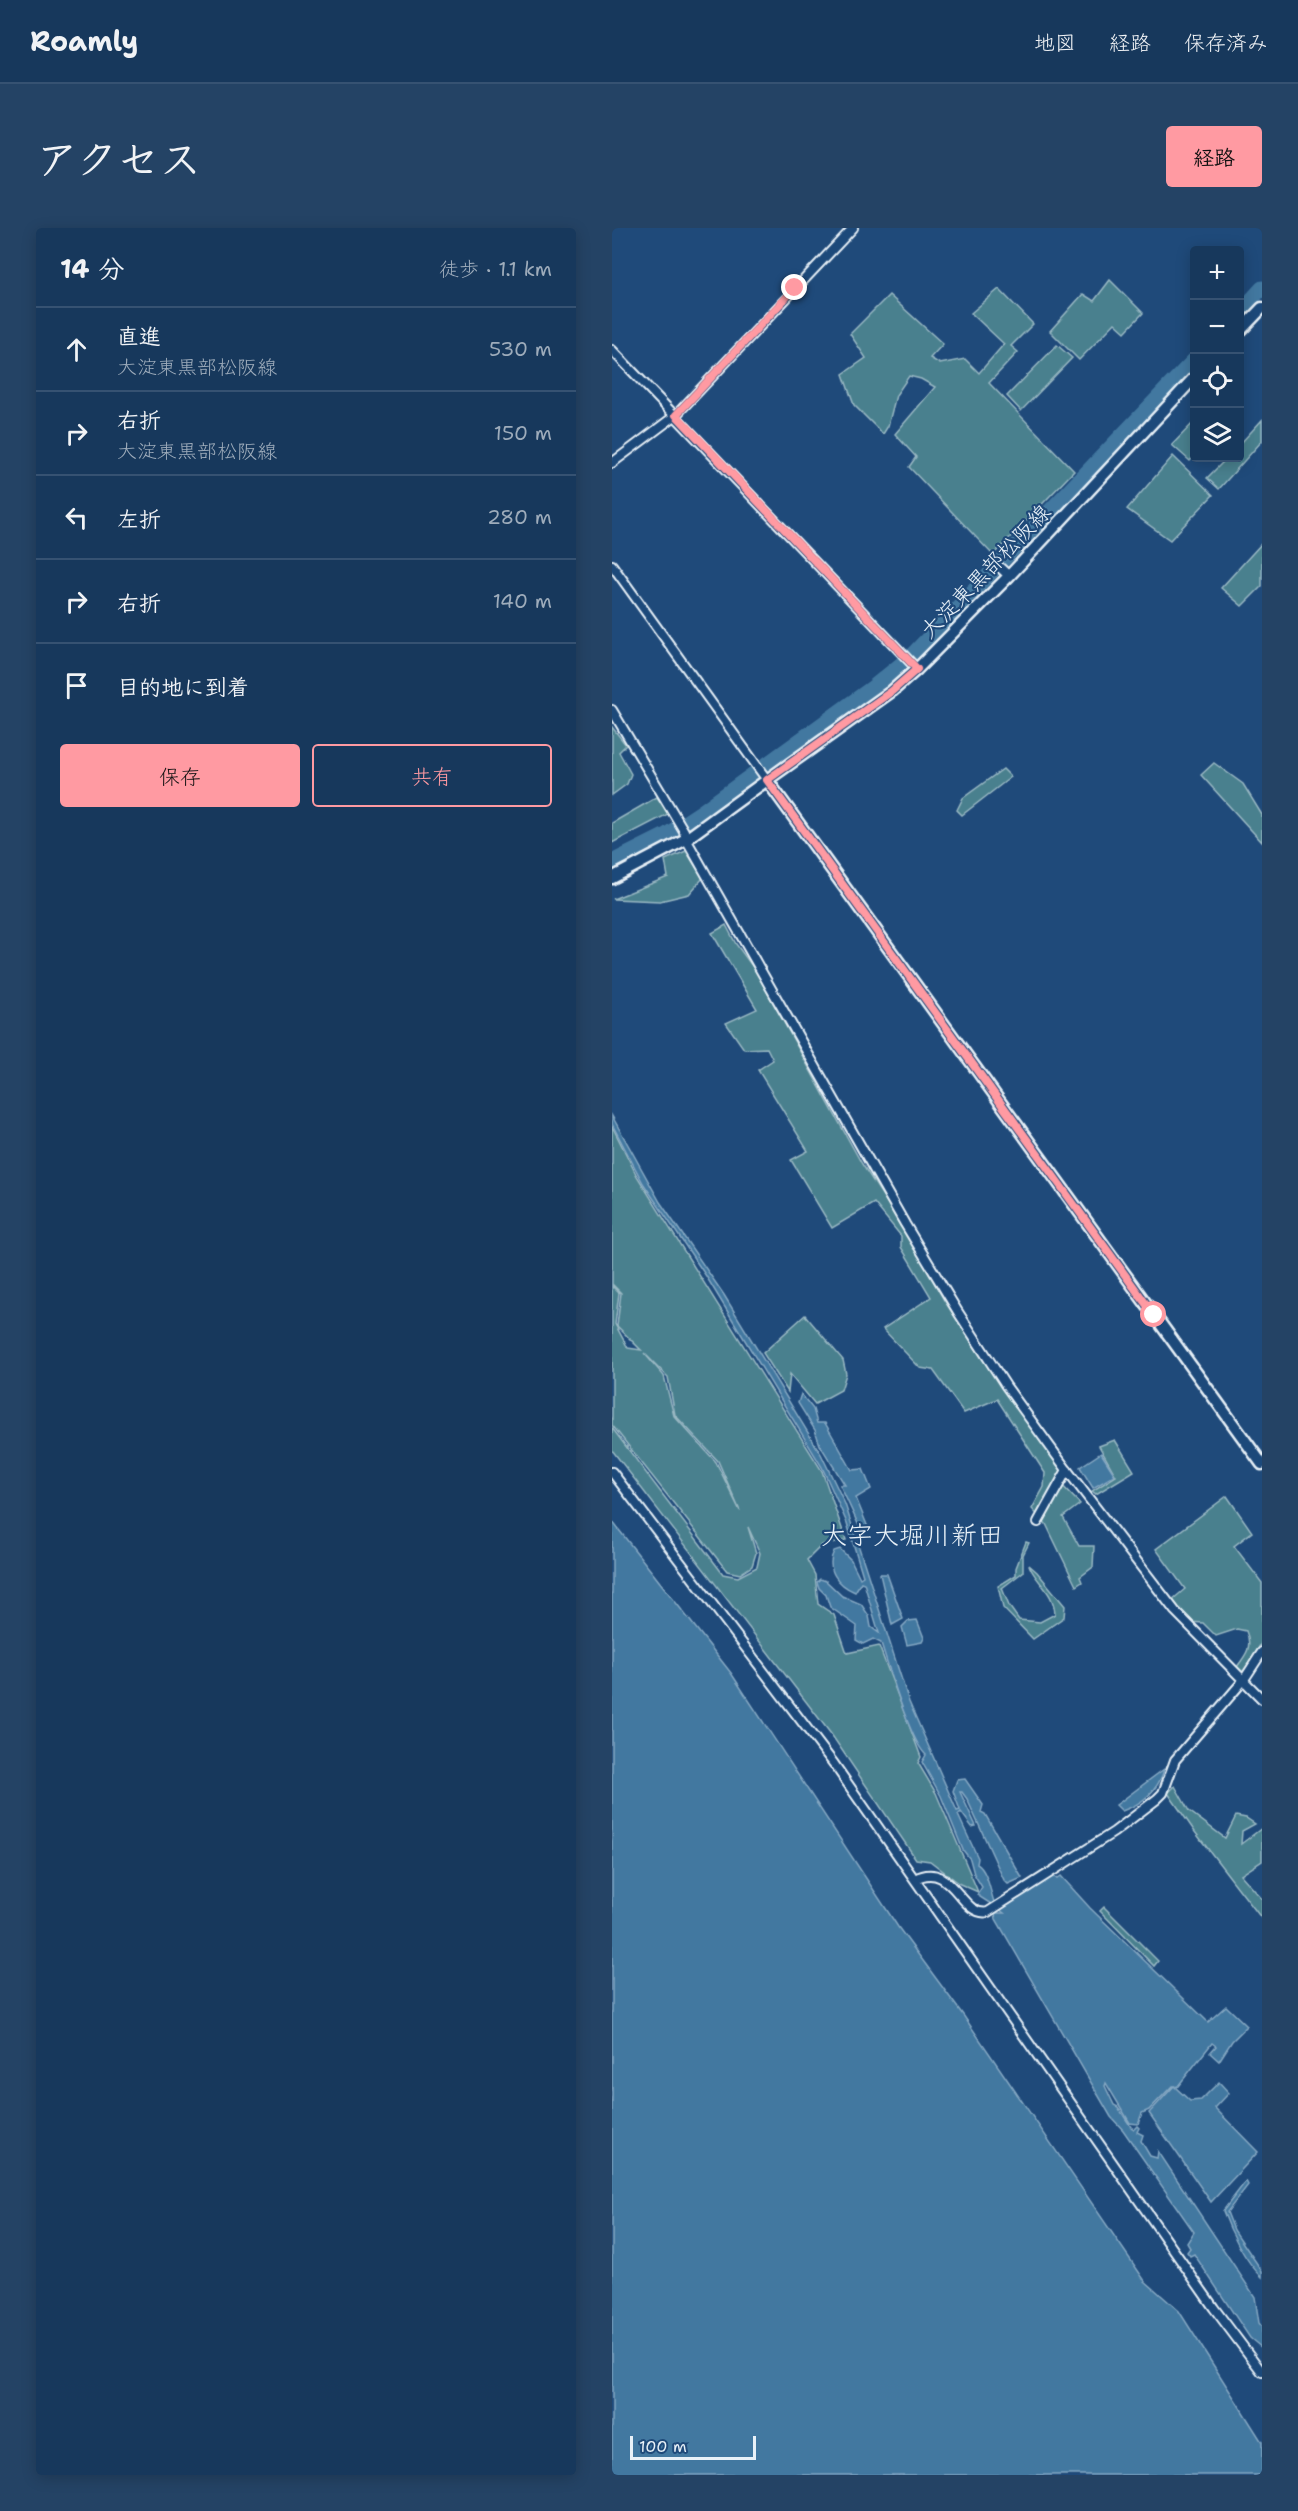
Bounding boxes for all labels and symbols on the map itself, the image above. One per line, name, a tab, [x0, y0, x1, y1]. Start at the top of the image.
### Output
route end	[781, 274, 807, 300]
street label: 大淀東黒部松阪線	[914, 498, 1057, 645]
route start	[1140, 1301, 1166, 1327]
district label: 大字大堀川新田	[821, 1517, 1003, 1552]
scale bar	[630, 2433, 756, 2460]

